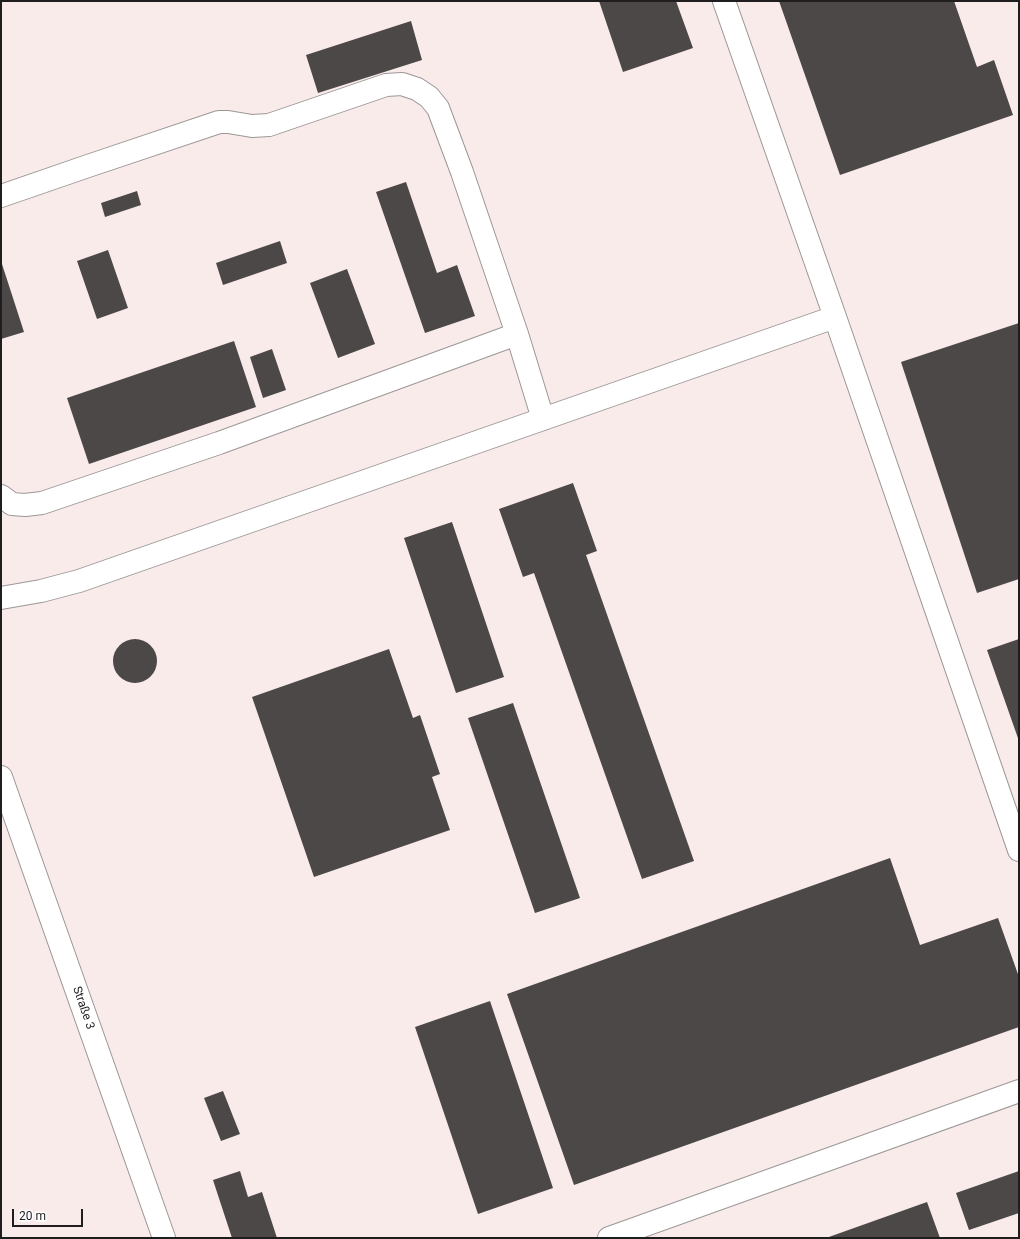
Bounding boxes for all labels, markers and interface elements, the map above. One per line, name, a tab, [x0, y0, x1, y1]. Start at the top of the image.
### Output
street label: Straße 3	[69, 985, 97, 1031]
scale bar	[14, 1201, 85, 1227]
text: 20 m	[19, 1209, 46, 1223]

